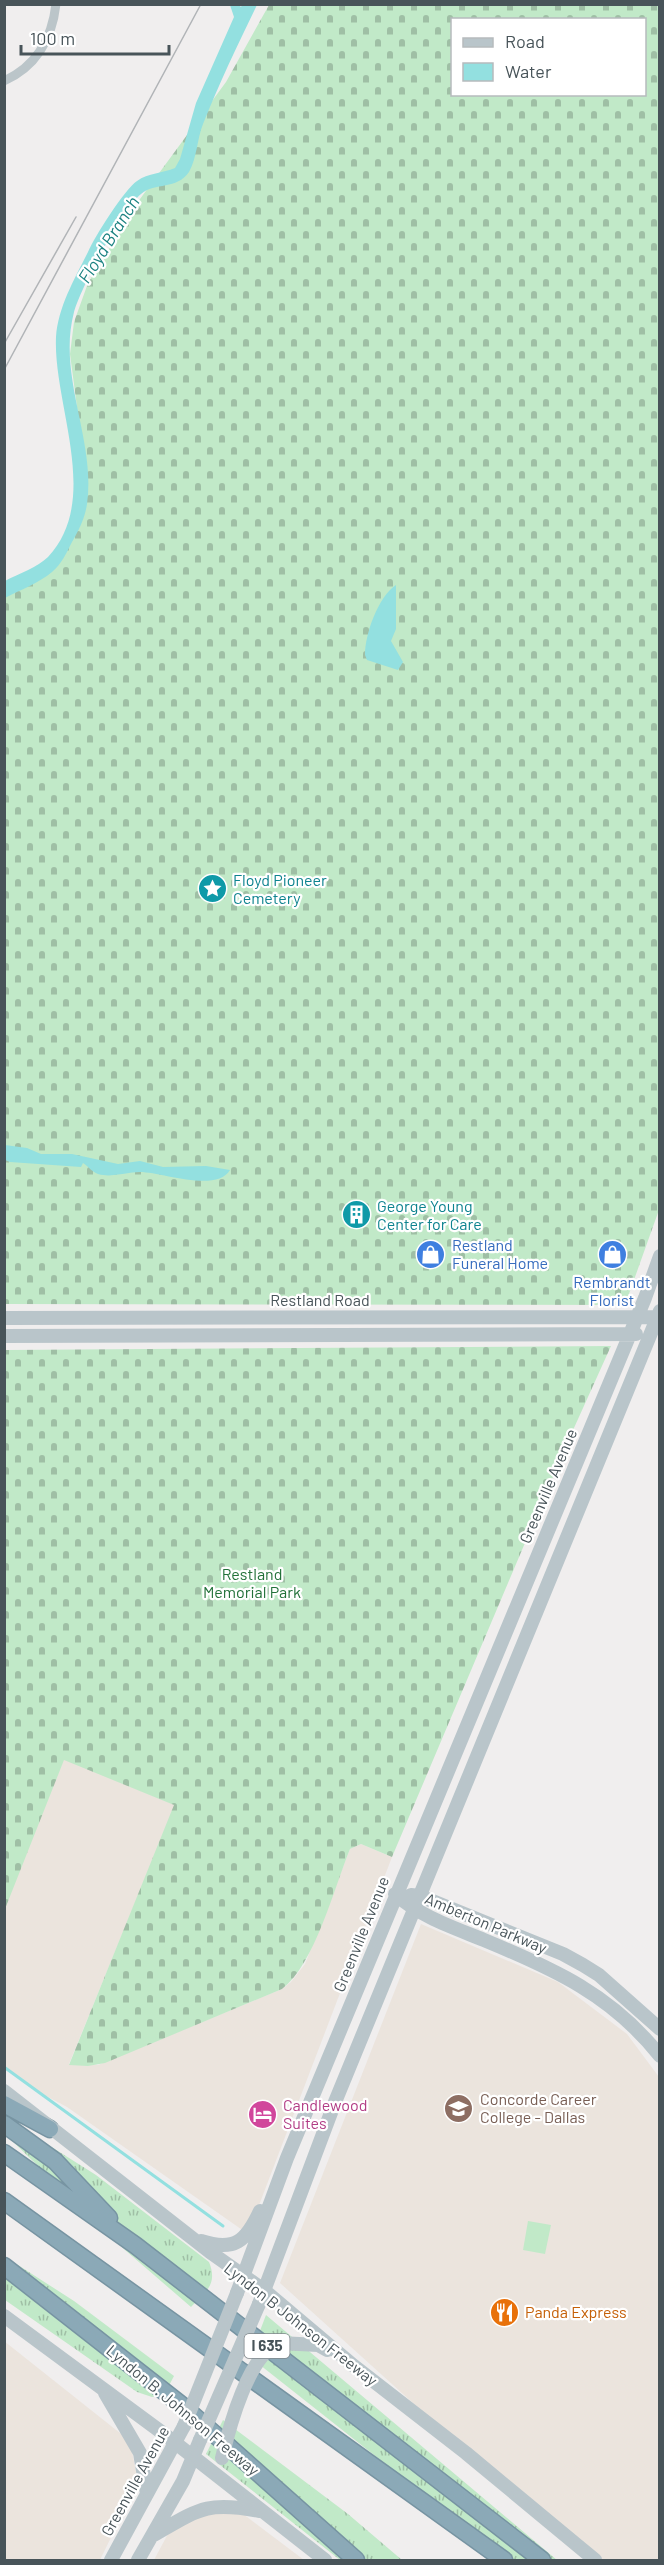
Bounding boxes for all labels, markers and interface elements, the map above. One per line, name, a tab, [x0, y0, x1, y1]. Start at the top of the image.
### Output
scale bar	[21, 18, 170, 56]
legend	[451, 18, 646, 96]
text: 100 m	[30, 27, 75, 49]
text: Road	[505, 30, 545, 52]
text: Water	[505, 60, 552, 82]
water label: Floyd Branch	[73, 192, 144, 287]
place label: Floyd Pioneer Cemetery	[233, 870, 327, 907]
place icon: Floyd Pioneer Cemetery	[196, 873, 228, 905]
place label: George Young Center for Care	[377, 1196, 482, 1233]
building icon: George Young Center for Care	[340, 1199, 372, 1231]
place label: Restland Funeral Home	[452, 1235, 548, 1272]
shop icon: Restland Funeral Home	[415, 1238, 447, 1270]
shop icon: Rembrandt Florist	[596, 1238, 628, 1270]
place label: Rembrandt Florist	[573, 1272, 651, 1309]
street label: Restland Road	[270, 1290, 370, 1309]
street label: Greenville Avenue	[515, 1426, 580, 1546]
park label: Restland Memorial Park	[203, 1564, 301, 1601]
street label: Greenville Avenue	[329, 1873, 392, 1994]
street label: Amberton Parkway	[422, 1888, 551, 1957]
place label: Concorde Career College - Dallas	[480, 2089, 597, 2126]
school or university icon: Concorde Career College - Dallas	[443, 2092, 475, 2124]
place label: Candlewood Suites	[283, 2095, 367, 2132]
hotel icon: Candlewood Suites	[246, 2098, 278, 2130]
street label: Lyndon B Johnson Freeway	[221, 2258, 382, 2390]
restaurant icon: Panda Express	[488, 2296, 520, 2328]
place label: Panda Express	[525, 2302, 627, 2321]
road number: I 635	[244, 2334, 290, 2358]
street label: Lyndon B. Johnson Freeway	[103, 2340, 264, 2479]
street label: Greenville Avenue	[97, 2422, 173, 2539]

